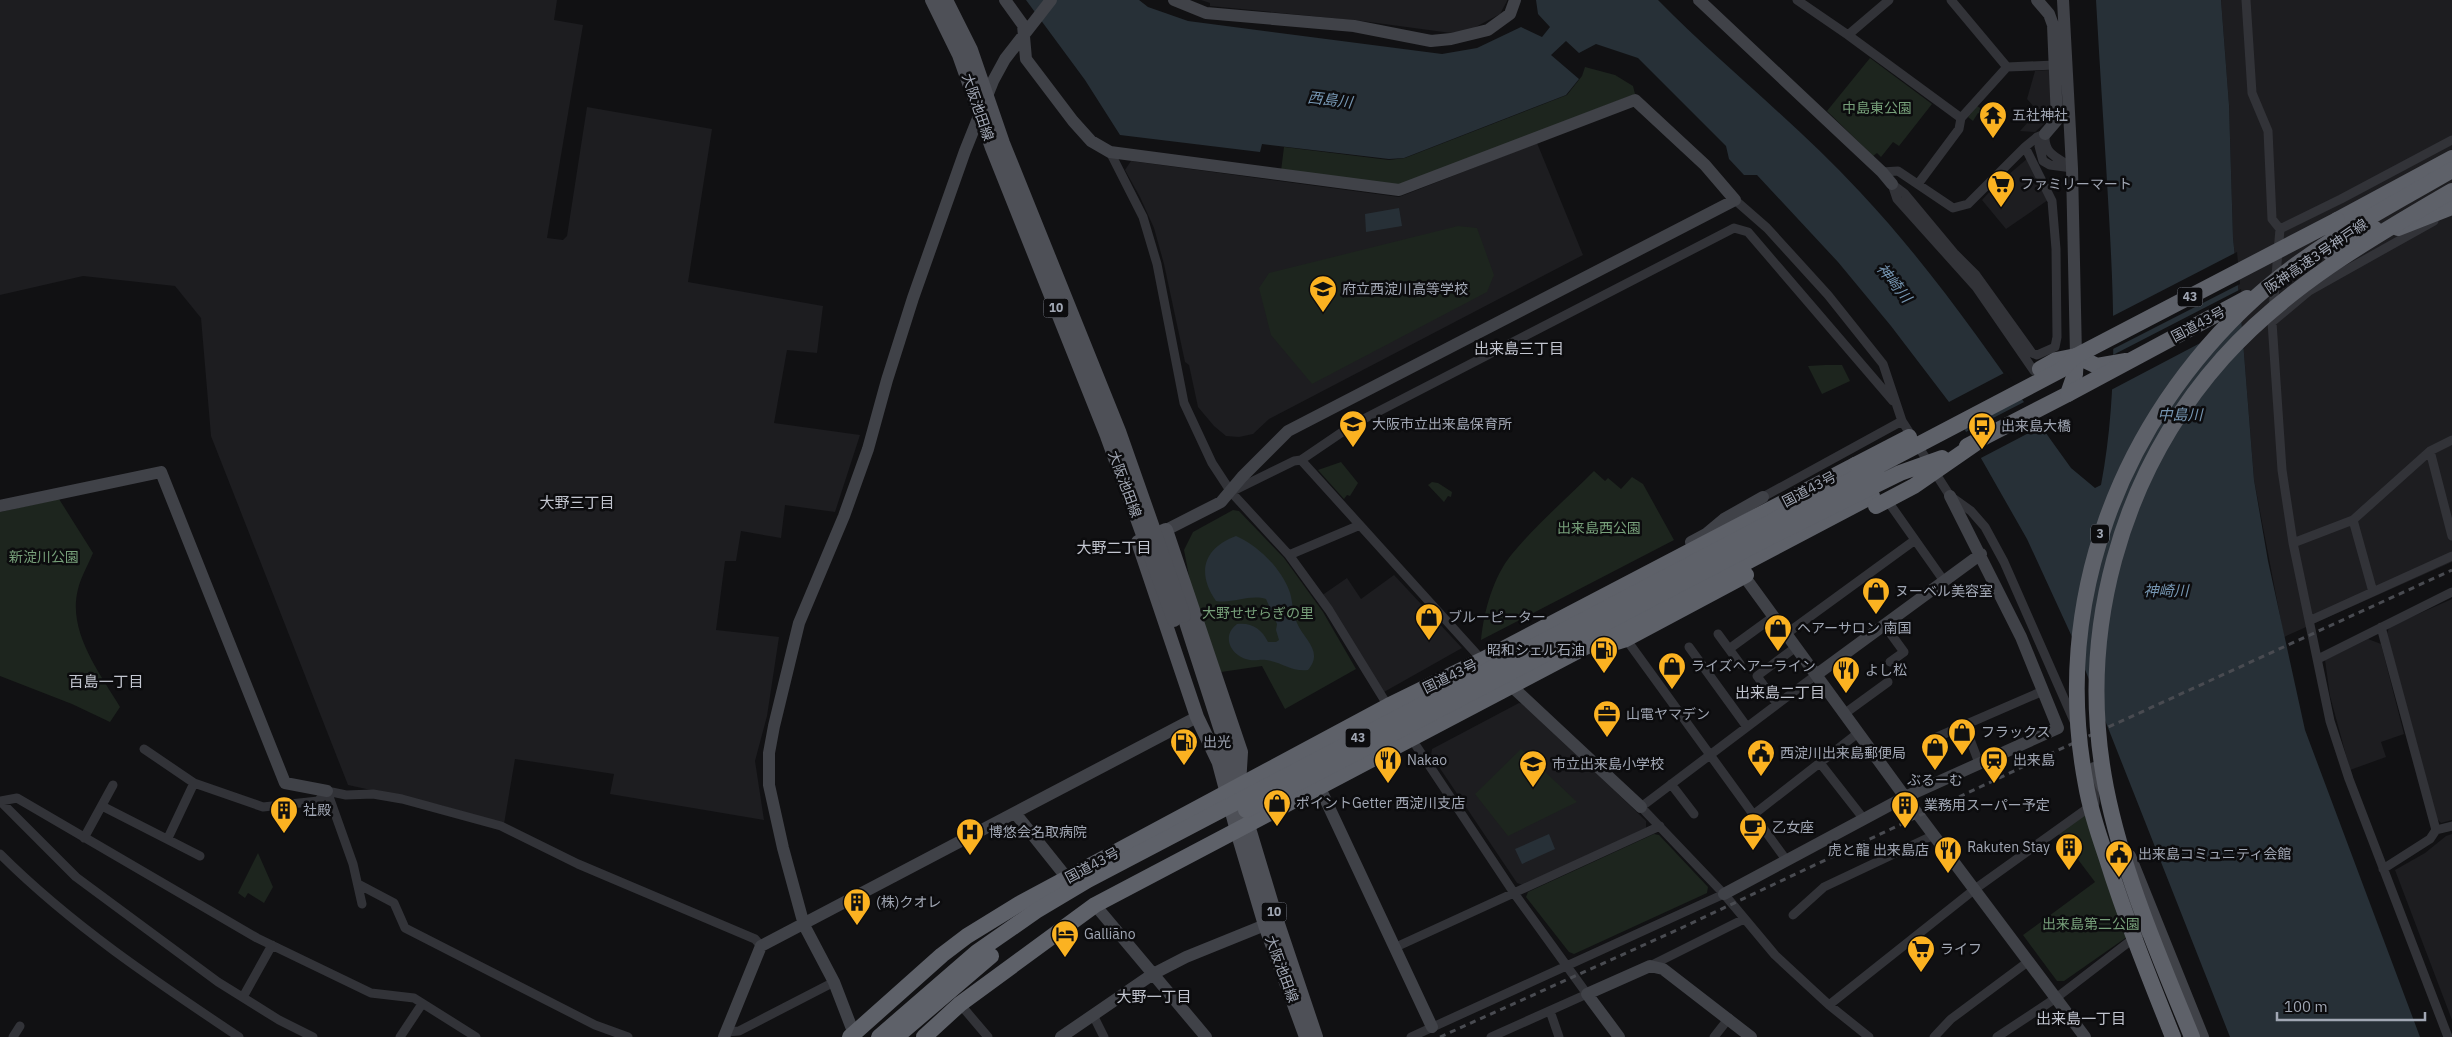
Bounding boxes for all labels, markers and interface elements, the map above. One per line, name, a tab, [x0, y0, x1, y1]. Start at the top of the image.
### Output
street label: 大阪池田線	[958, 71, 998, 143]
water label: 西島川	[1307, 87, 1356, 112]
park label: 中島東公園	[1842, 99, 1912, 117]
temple icon: 五社神社	[1978, 100, 2008, 139]
place label: 五社神社	[2012, 106, 2068, 124]
supermarket icon: ファミリーマート	[1986, 169, 2016, 208]
place label: ファミリーマート	[2020, 175, 2132, 193]
street label: 阪神高速3号神戸線	[2261, 215, 2371, 297]
water label: 神崎川	[1873, 259, 1917, 308]
school or university icon: 府立西淀川高等学校	[1308, 274, 1338, 313]
place label: 府立西淀川高等学校	[1342, 280, 1468, 298]
road number: 43	[2178, 288, 2202, 306]
road number: 10	[1044, 298, 1068, 318]
street label: 国道43号	[2168, 302, 2228, 346]
district label: 出来島三丁目	[1474, 339, 1564, 358]
water label: 中島川	[2157, 405, 2204, 424]
school or university icon: 大阪市立出来島保育所	[1338, 409, 1368, 448]
bus stop icon: 出来島大橋	[1967, 411, 1997, 450]
place label: 大阪市立出来島保育所	[1372, 415, 1512, 433]
place label: 出来島大橋	[2001, 417, 2071, 435]
street label: 大阪池田線	[1105, 448, 1145, 520]
street label: 国道43号	[1779, 467, 1839, 511]
district label: 大野三丁目	[539, 493, 615, 512]
park label: 出来島西公園	[1557, 519, 1641, 537]
road number: 3	[2091, 524, 2109, 544]
district label: 大野二丁目	[1076, 538, 1152, 557]
park label: 新淀川公園	[9, 548, 79, 566]
shop icon: ヌーベル美容室	[1861, 576, 1891, 615]
water label: 神崎川	[2143, 581, 2190, 600]
place label: ヌーベル美容室	[1895, 582, 1993, 600]
shop icon: ブルーピーター	[1414, 602, 1444, 641]
park label: 大野せせらぎの里	[1202, 604, 1314, 622]
place label: ブルーピーター	[1448, 608, 1546, 626]
shop icon: ヘアーサロン 南国	[1763, 613, 1793, 652]
place label: ヘアーサロン 南国	[1797, 619, 1911, 637]
fuel station icon: 昭和シェル石油	[1589, 635, 1619, 674]
place label: 昭和シェル石油	[1487, 641, 1585, 659]
shop icon: ライズヘアーライン	[1657, 651, 1687, 690]
street label: 国道43号	[1420, 655, 1480, 697]
restaurant icon: よし松	[1831, 655, 1861, 694]
place label: ライズヘアーライン	[1691, 657, 1816, 675]
place label: よし松	[1865, 661, 1907, 679]
district label: 百島一丁目	[68, 672, 144, 691]
district label: 出来島二丁目	[1735, 683, 1825, 702]
office icon: 山電ヤマデン	[1592, 699, 1622, 738]
place label: 山電ヤマデン	[1626, 705, 1710, 723]
shop icon: フラックス	[1947, 717, 1977, 756]
place label: フラックス	[1981, 723, 2051, 741]
fuel station icon: 出光	[1169, 727, 1199, 766]
road number: 43	[1346, 728, 1370, 748]
shop icon: ぶるーむ	[1920, 732, 1950, 771]
place label: 出光	[1203, 733, 1231, 751]
public building icon: 西淀川出来島郵便局	[1746, 738, 1776, 777]
place label: 西淀川出来島郵便局	[1780, 744, 1906, 762]
restaurant icon: Nakao	[1373, 745, 1403, 784]
station icon: 出来島	[1979, 745, 2009, 784]
school or university icon: 市立出来島小学校	[1518, 749, 1548, 788]
place label: Nakao	[1407, 751, 1447, 769]
place label: 出来島	[2013, 751, 2055, 769]
place label: 市立出来島小学校	[1552, 755, 1664, 773]
place label: ぶるーむ	[1907, 771, 1963, 789]
shop icon: ポイントGetter 西淀川支店	[1262, 788, 1292, 827]
building icon: 業務用スーパー予定	[1890, 790, 1920, 829]
place label: ポイントGetter 西淀川支店	[1296, 794, 1465, 812]
building icon: 社殿	[269, 795, 299, 834]
place label: 業務用スーパー予定	[1924, 796, 2050, 814]
place label: 社殿	[303, 801, 331, 819]
cafe icon: 乙女座	[1738, 812, 1768, 851]
hospital icon: 博悠会名取病院	[955, 817, 985, 856]
place label: 乙女座	[1772, 818, 1814, 836]
place label: 博悠会名取病院	[989, 823, 1087, 841]
building icon: Rakuten Stay	[2054, 832, 2084, 871]
restaurant icon: 虎と龍 出来島店	[1933, 835, 1963, 874]
place label: Rakuten Stay	[1967, 838, 2050, 856]
public building icon: 出来島コミュニティ会館	[2104, 839, 2134, 878]
place label: 虎と龍 出来島店	[1828, 841, 1929, 859]
street label: 国道43号	[1062, 843, 1122, 887]
place label: 出来島コミュニティ会館	[2138, 845, 2291, 863]
building icon: (株)クオレ	[842, 887, 872, 926]
place label: (株)クオレ	[876, 893, 941, 911]
road number: 10	[1262, 902, 1286, 922]
park label: 出来島第二公園	[2042, 915, 2140, 933]
hotel icon: Galliāno	[1050, 919, 1080, 958]
place label: Galliāno	[1084, 925, 1136, 943]
street label: 大阪池田線	[1262, 933, 1302, 1005]
supermarket icon: ライフ	[1906, 934, 1936, 973]
place label: ライフ	[1940, 940, 1982, 958]
district label: 大野一丁目	[1116, 987, 1192, 1006]
scale bar	[2277, 990, 2424, 1022]
text: 100 m	[2284, 997, 2328, 1016]
district label: 出来島一丁目	[2036, 1009, 2126, 1028]

